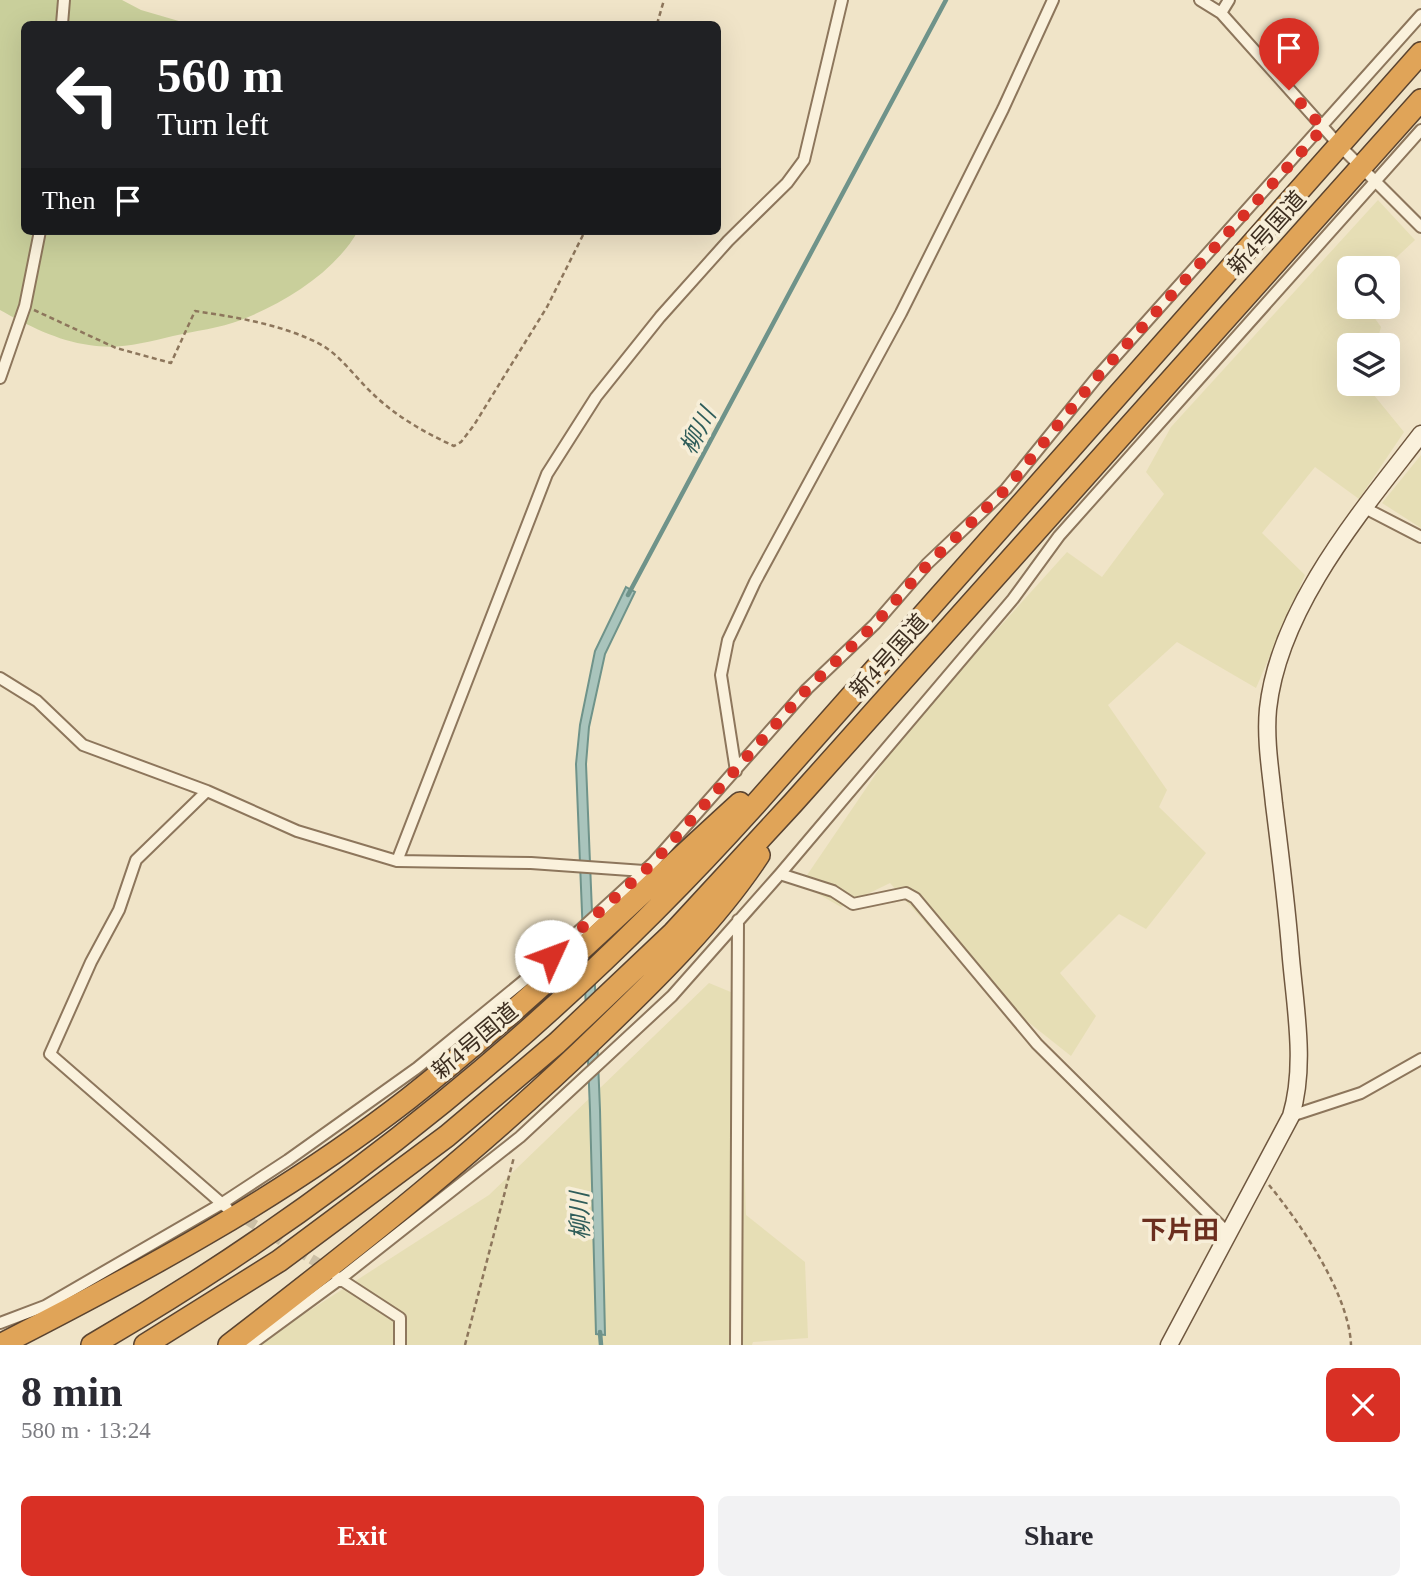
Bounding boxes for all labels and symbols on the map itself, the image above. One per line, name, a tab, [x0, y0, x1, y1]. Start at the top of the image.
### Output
pin	[1259, 18, 1319, 90]
street label: 新4号国道	[1223, 186, 1311, 280]
water label: 柳川	[675, 401, 722, 458]
street label: 新4号国道	[845, 609, 933, 703]
position arrow	[514, 919, 588, 993]
street label: 新4号国道	[427, 998, 523, 1084]
water label: 柳川	[567, 1189, 593, 1240]
district label: 下片田	[1141, 1216, 1219, 1245]

